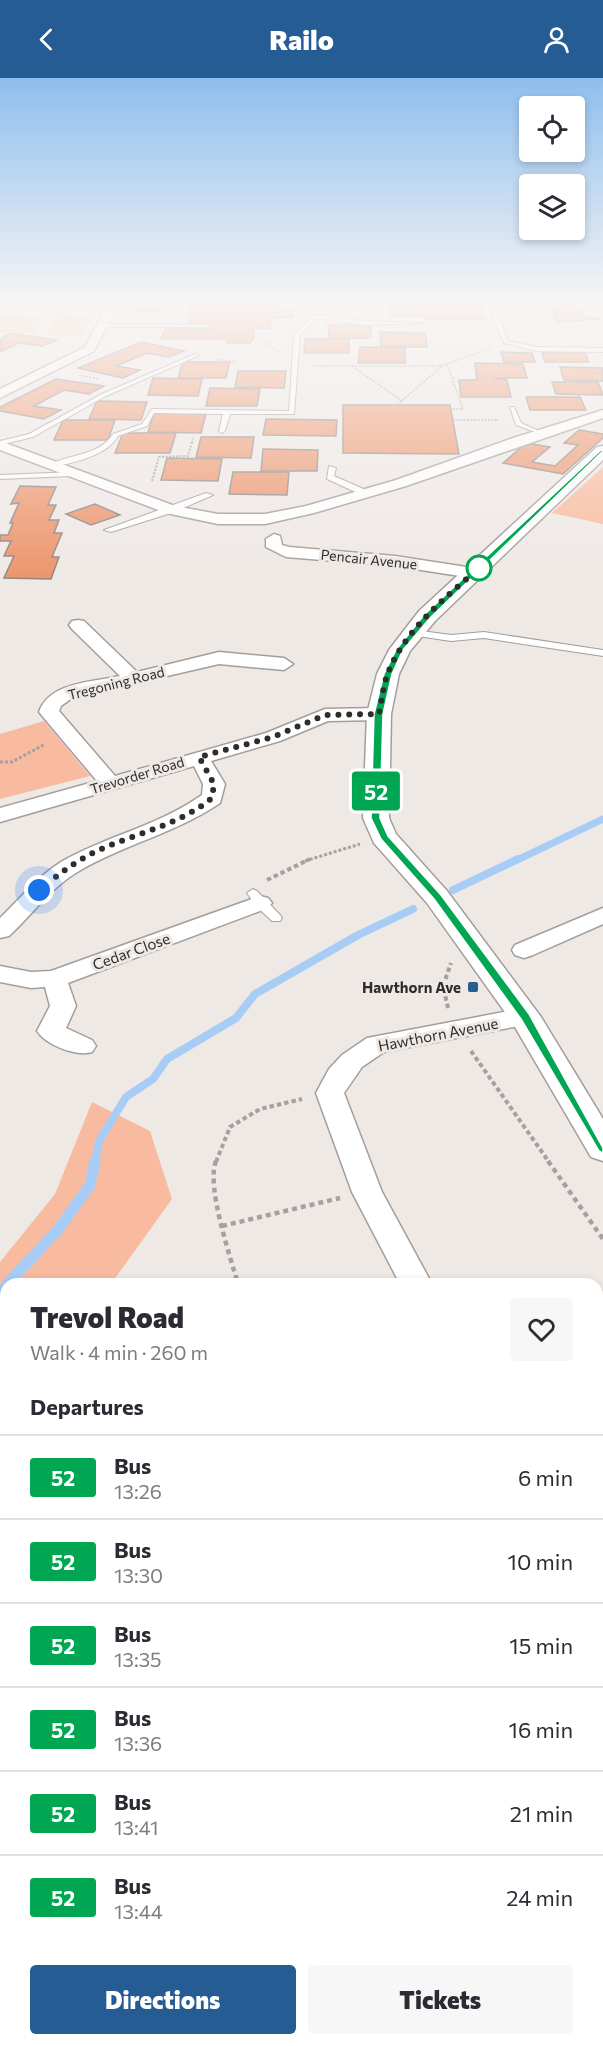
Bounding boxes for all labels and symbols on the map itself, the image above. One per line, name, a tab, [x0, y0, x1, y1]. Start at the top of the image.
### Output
street label: Pencair Avenue	[320, 545, 418, 573]
unlabelled marker	[466, 555, 492, 581]
street label: Tregoning Road	[66, 663, 166, 703]
street label: Trevorder Road	[88, 753, 186, 797]
line badge: 52	[349, 772, 403, 810]
your location	[24, 875, 54, 905]
street label: Cedar Close	[90, 929, 172, 973]
place label: Hawthorn Ave	[362, 978, 461, 996]
marker: Hawthorn Ave	[466, 980, 480, 994]
street label: Hawthorn Avenue	[376, 1014, 500, 1054]

